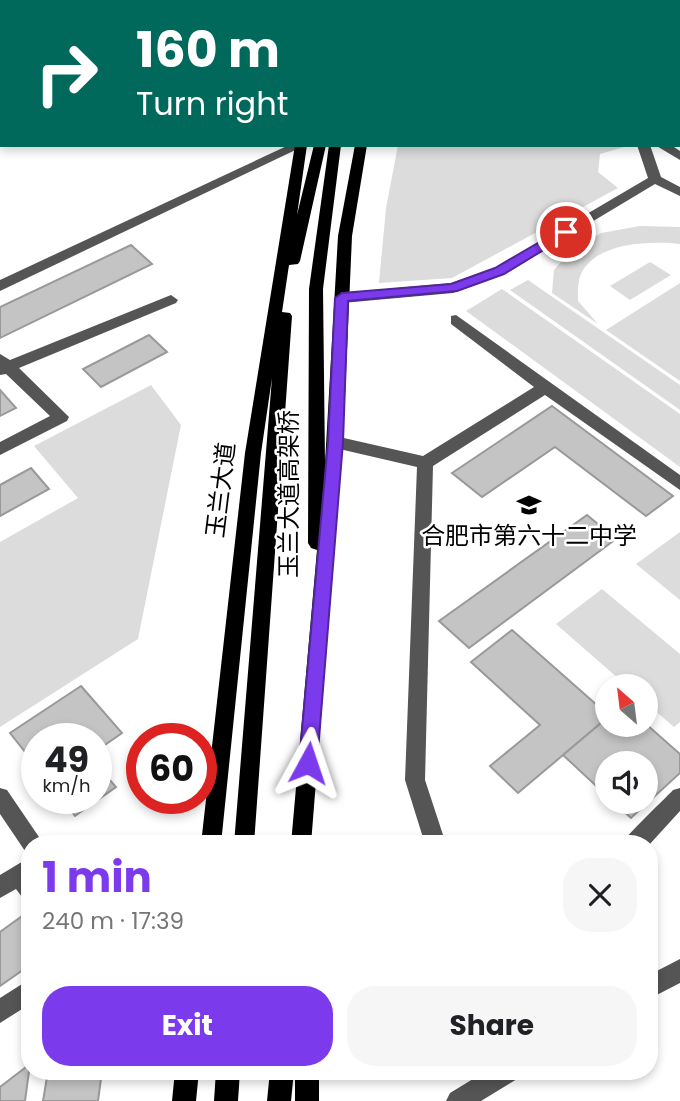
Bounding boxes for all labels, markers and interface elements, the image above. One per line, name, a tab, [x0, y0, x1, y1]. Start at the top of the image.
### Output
text: 160 m	[136, 16, 280, 84]
icon: right	[21, 28, 112, 119]
text: Turn right	[136, 81, 288, 126]
pin	[536, 202, 596, 262]
icon: arrive	[547, 213, 585, 251]
street label: 玉兰大道高架桥	[272, 410, 305, 578]
street label: 玉兰大道	[198, 440, 243, 540]
school or university icon: 合肥市第六十二中学	[515, 491, 543, 519]
place label: 合肥市第六十二中学	[421, 519, 637, 552]
north arrow	[595, 674, 658, 737]
map controls	[595, 674, 658, 814]
speed limit sign: 60	[126, 723, 217, 814]
position arrow	[271, 726, 345, 800]
text: 49	[44, 735, 89, 784]
button: sound	[595, 751, 658, 814]
text: km/h	[43, 773, 90, 798]
text: 1 min	[42, 848, 152, 907]
button: close	[563, 858, 637, 932]
text: 240 m · 17:39	[42, 905, 184, 937]
button: Exit	[42, 986, 333, 1066]
button: Share	[347, 986, 637, 1066]

